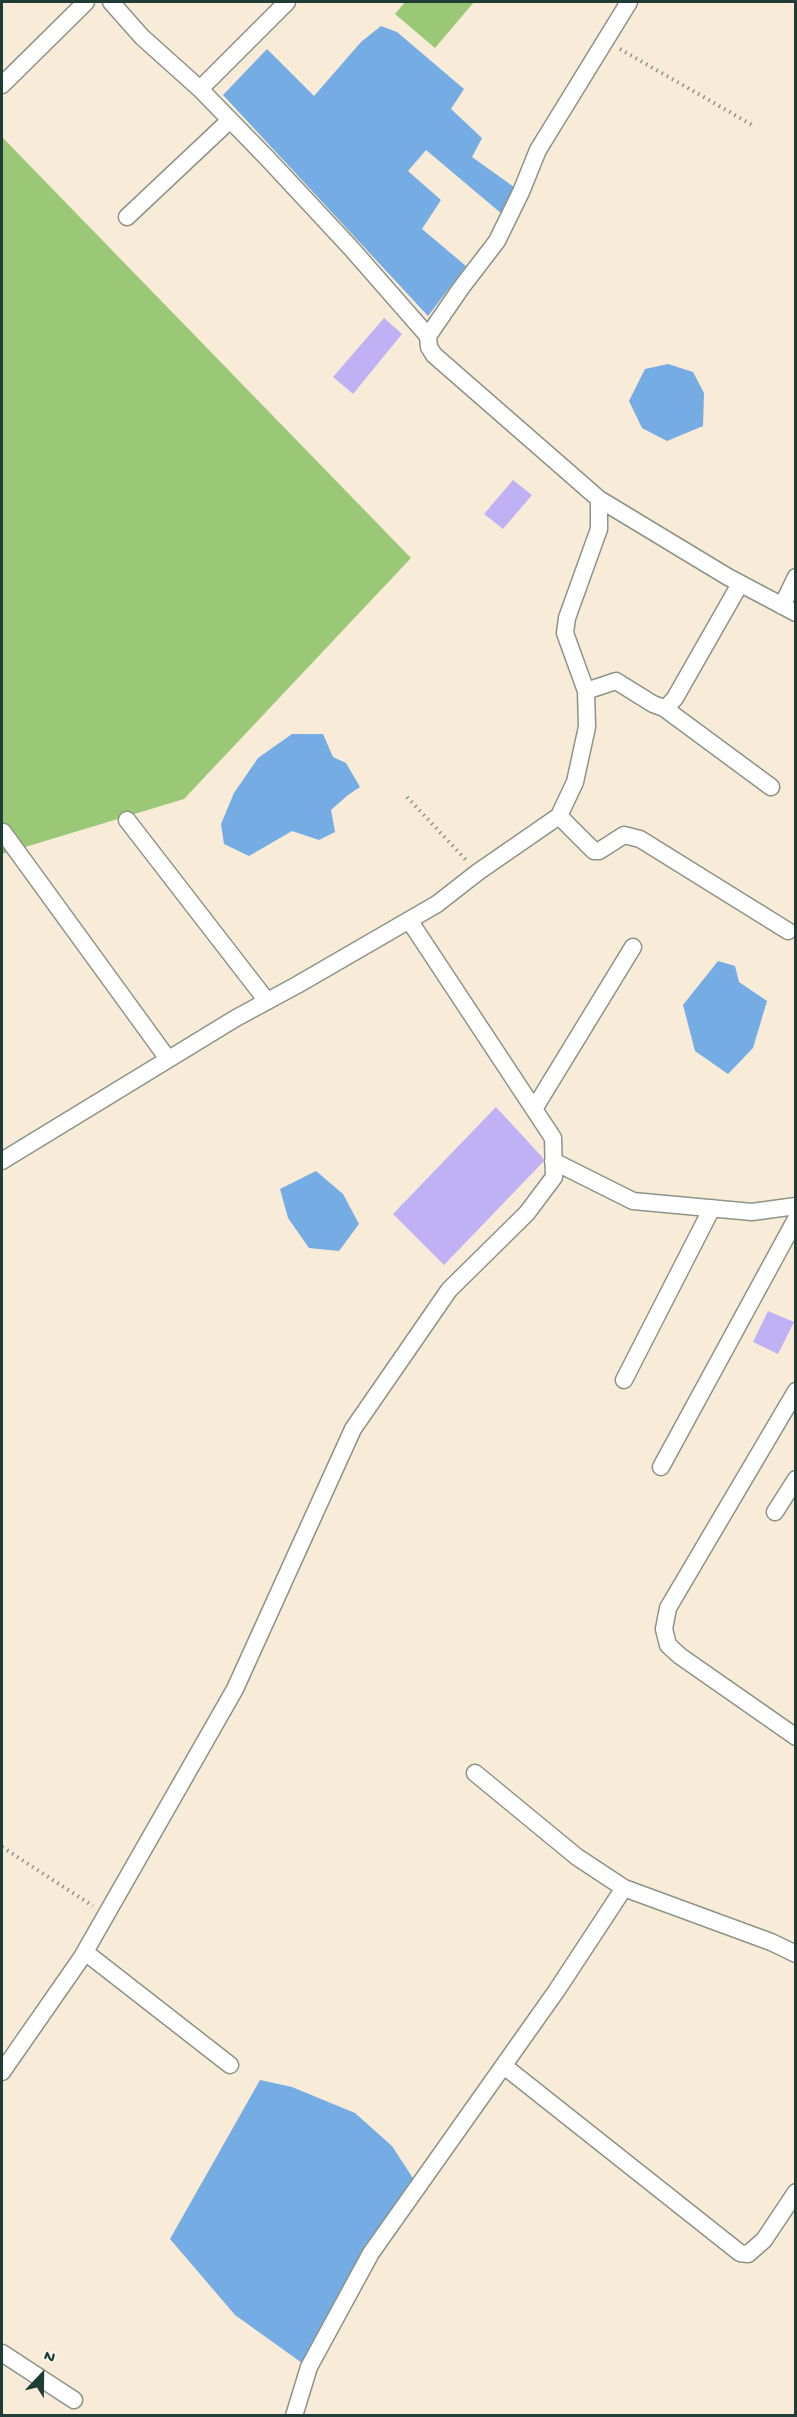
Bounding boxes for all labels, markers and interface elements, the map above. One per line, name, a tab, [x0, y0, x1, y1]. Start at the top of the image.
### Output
north arrow	[12, 2345, 72, 2405]
text: N	[41, 2347, 57, 2369]

